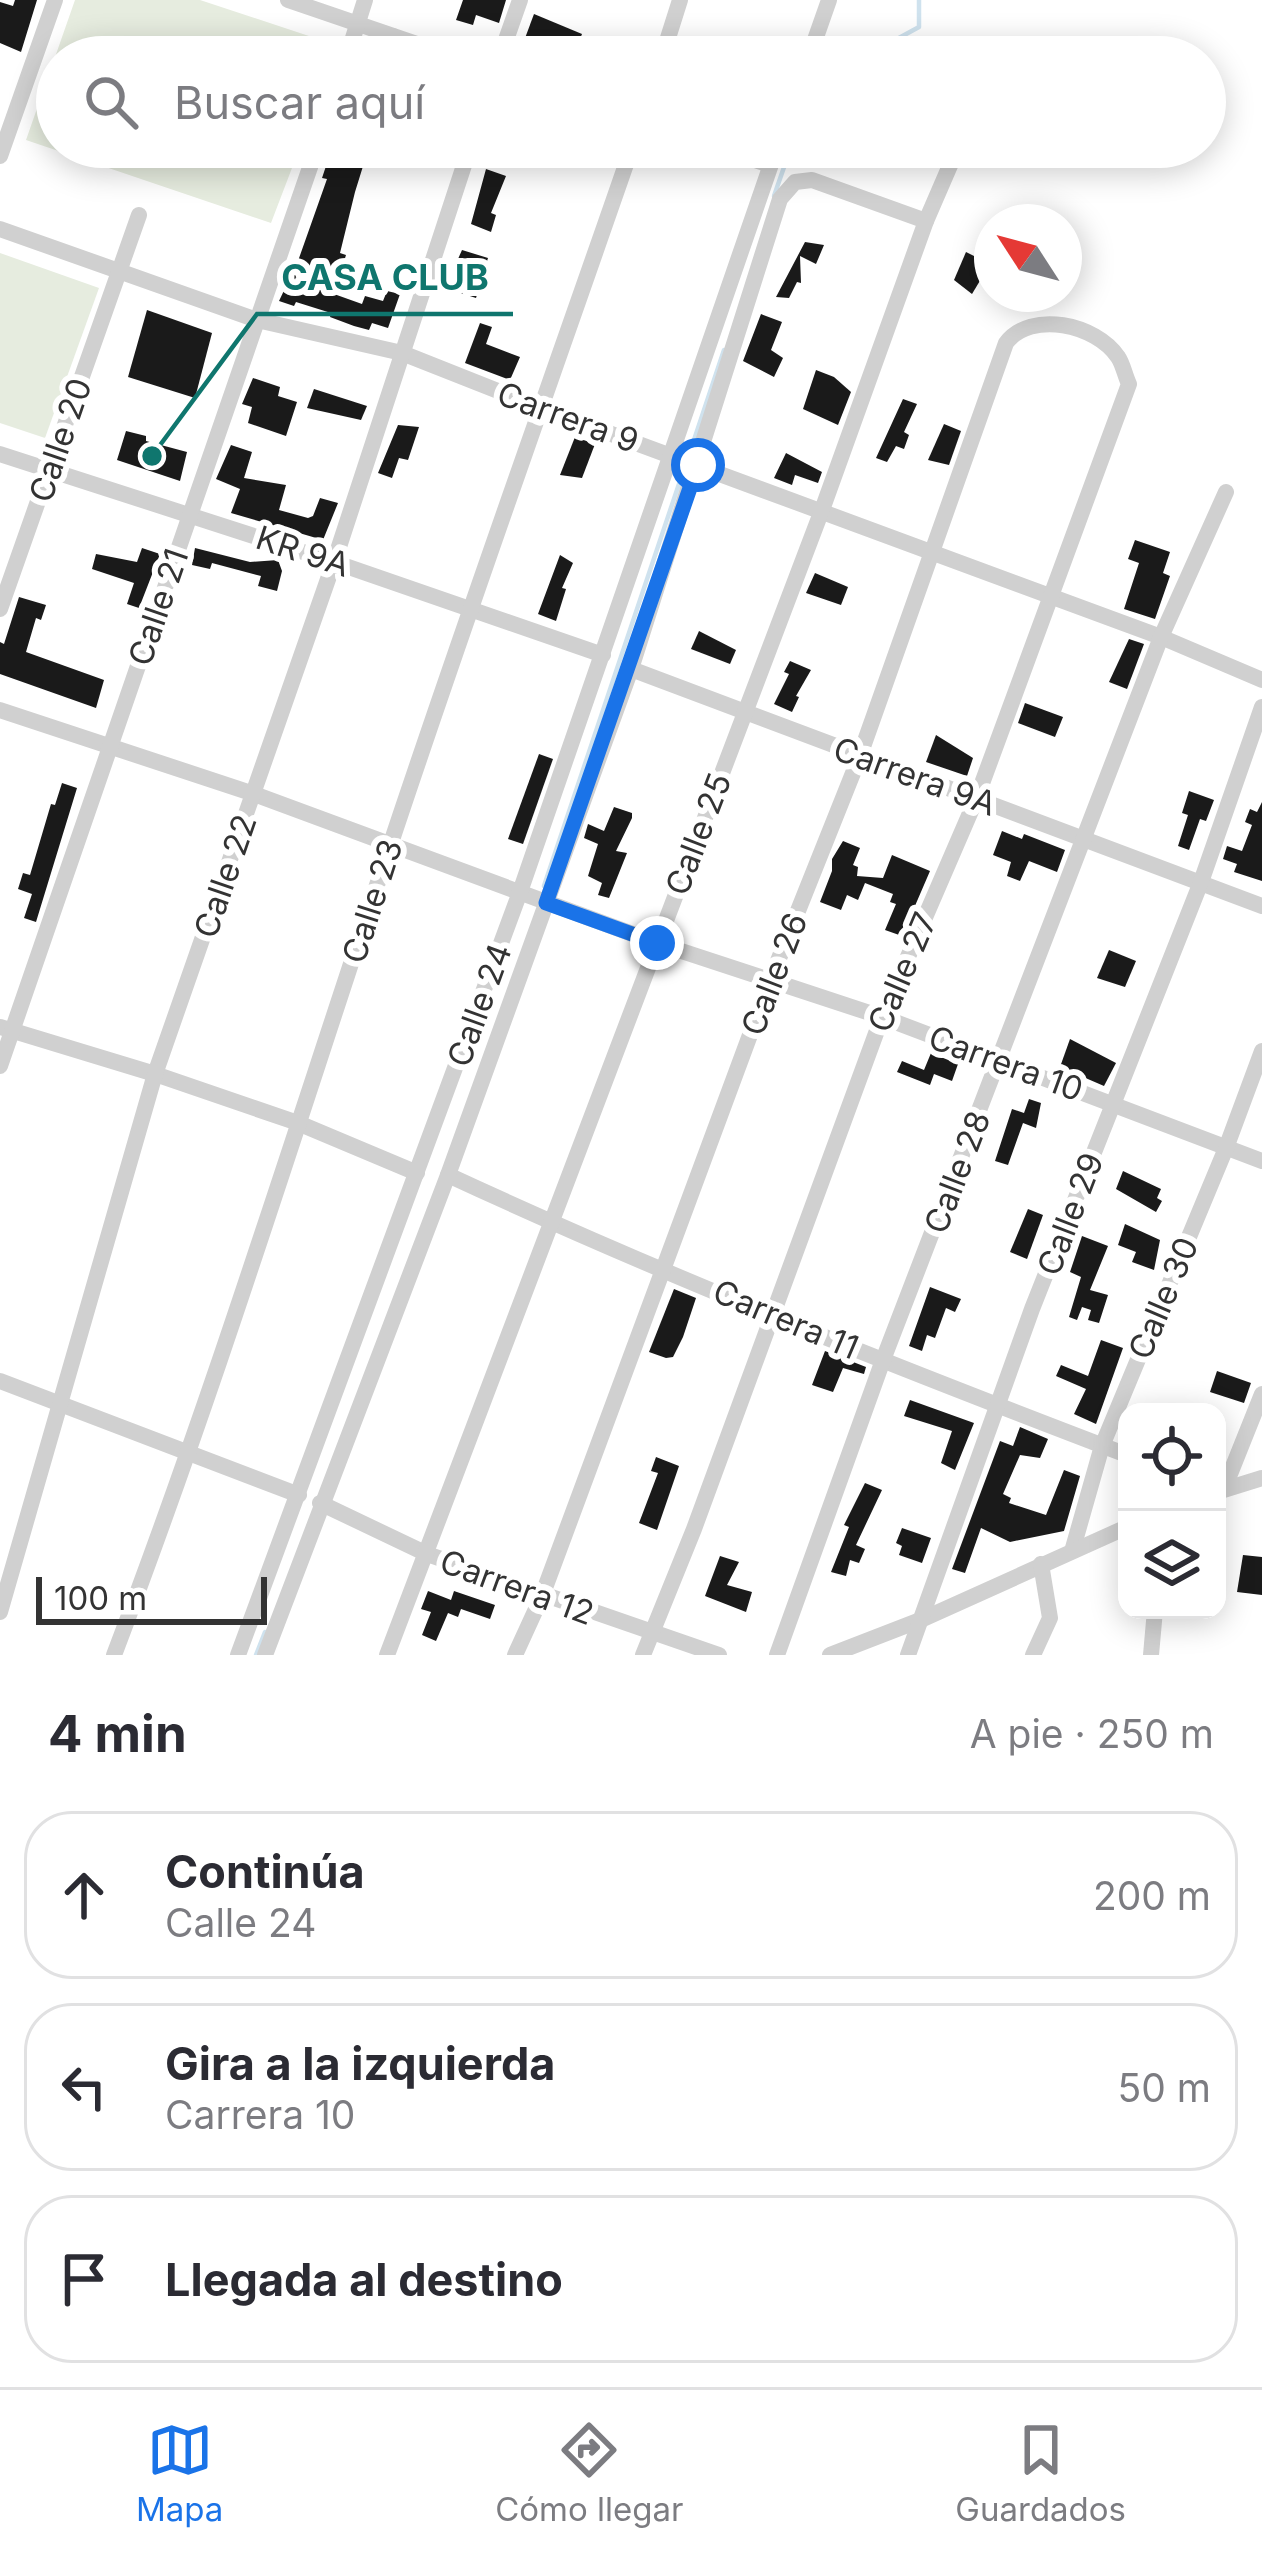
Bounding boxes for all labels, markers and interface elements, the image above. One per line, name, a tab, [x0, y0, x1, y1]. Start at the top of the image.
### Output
search box	[36, 36, 1226, 168]
icon: search	[78, 69, 144, 135]
text: Buscar aquí	[174, 75, 425, 130]
north arrow	[974, 204, 1082, 312]
callout: CASA CLUB	[257, 242, 513, 314]
text: CASA CLUB	[281, 255, 489, 299]
street label: Calle 20	[20, 373, 100, 507]
street label: Carrera 9	[492, 373, 644, 461]
route start	[671, 438, 725, 492]
street label: KR 9A	[251, 517, 355, 585]
street label: Calle 21	[119, 543, 197, 671]
street label: Carrera 9A	[828, 728, 1002, 824]
street label: Calle 25	[657, 767, 739, 901]
street label: Calle 22	[185, 809, 265, 943]
street label: Calle 23	[333, 834, 411, 968]
street label: Calle 27	[859, 906, 945, 1038]
street label: Calle 26	[732, 907, 816, 1041]
route end	[630, 916, 684, 970]
street label: Calle 24	[438, 938, 520, 1072]
street label: Carrera 10	[923, 1017, 1089, 1109]
street label: Calle 28	[915, 1105, 999, 1239]
street label: Calle 29	[1028, 1147, 1112, 1281]
street label: Calle 30	[1120, 1231, 1206, 1365]
street label: Carrera 11	[707, 1271, 865, 1367]
map controls	[1118, 1403, 1226, 1619]
button: locate	[1118, 1403, 1226, 1511]
button: layers	[1118, 1511, 1226, 1619]
street label: Carrera 12	[435, 1541, 599, 1633]
scale bar	[36, 1571, 267, 1624]
text: 100 m	[54, 1578, 147, 1618]
text: 4 min	[48, 1703, 187, 1764]
text: A pie · 250 m	[970, 1710, 1214, 1757]
text: Continúa	[165, 1844, 365, 1899]
icon: ahead	[51, 1862, 117, 1928]
text: 200 m	[1093, 1872, 1211, 1919]
text: Calle 24	[165, 1899, 316, 1946]
text: Gira a la izquierda	[165, 2036, 555, 2091]
icon: left	[51, 2054, 117, 2120]
text: 50 m	[1118, 2064, 1211, 2111]
text: Carrera 10	[165, 2091, 355, 2138]
icon: arrive	[51, 2246, 117, 2312]
text: Llegada al destino	[165, 2252, 563, 2307]
tab: Mapa	[136, 2417, 223, 2529]
tab: Cómo llegar	[495, 2417, 683, 2529]
tab: Guardados	[955, 2417, 1126, 2529]

